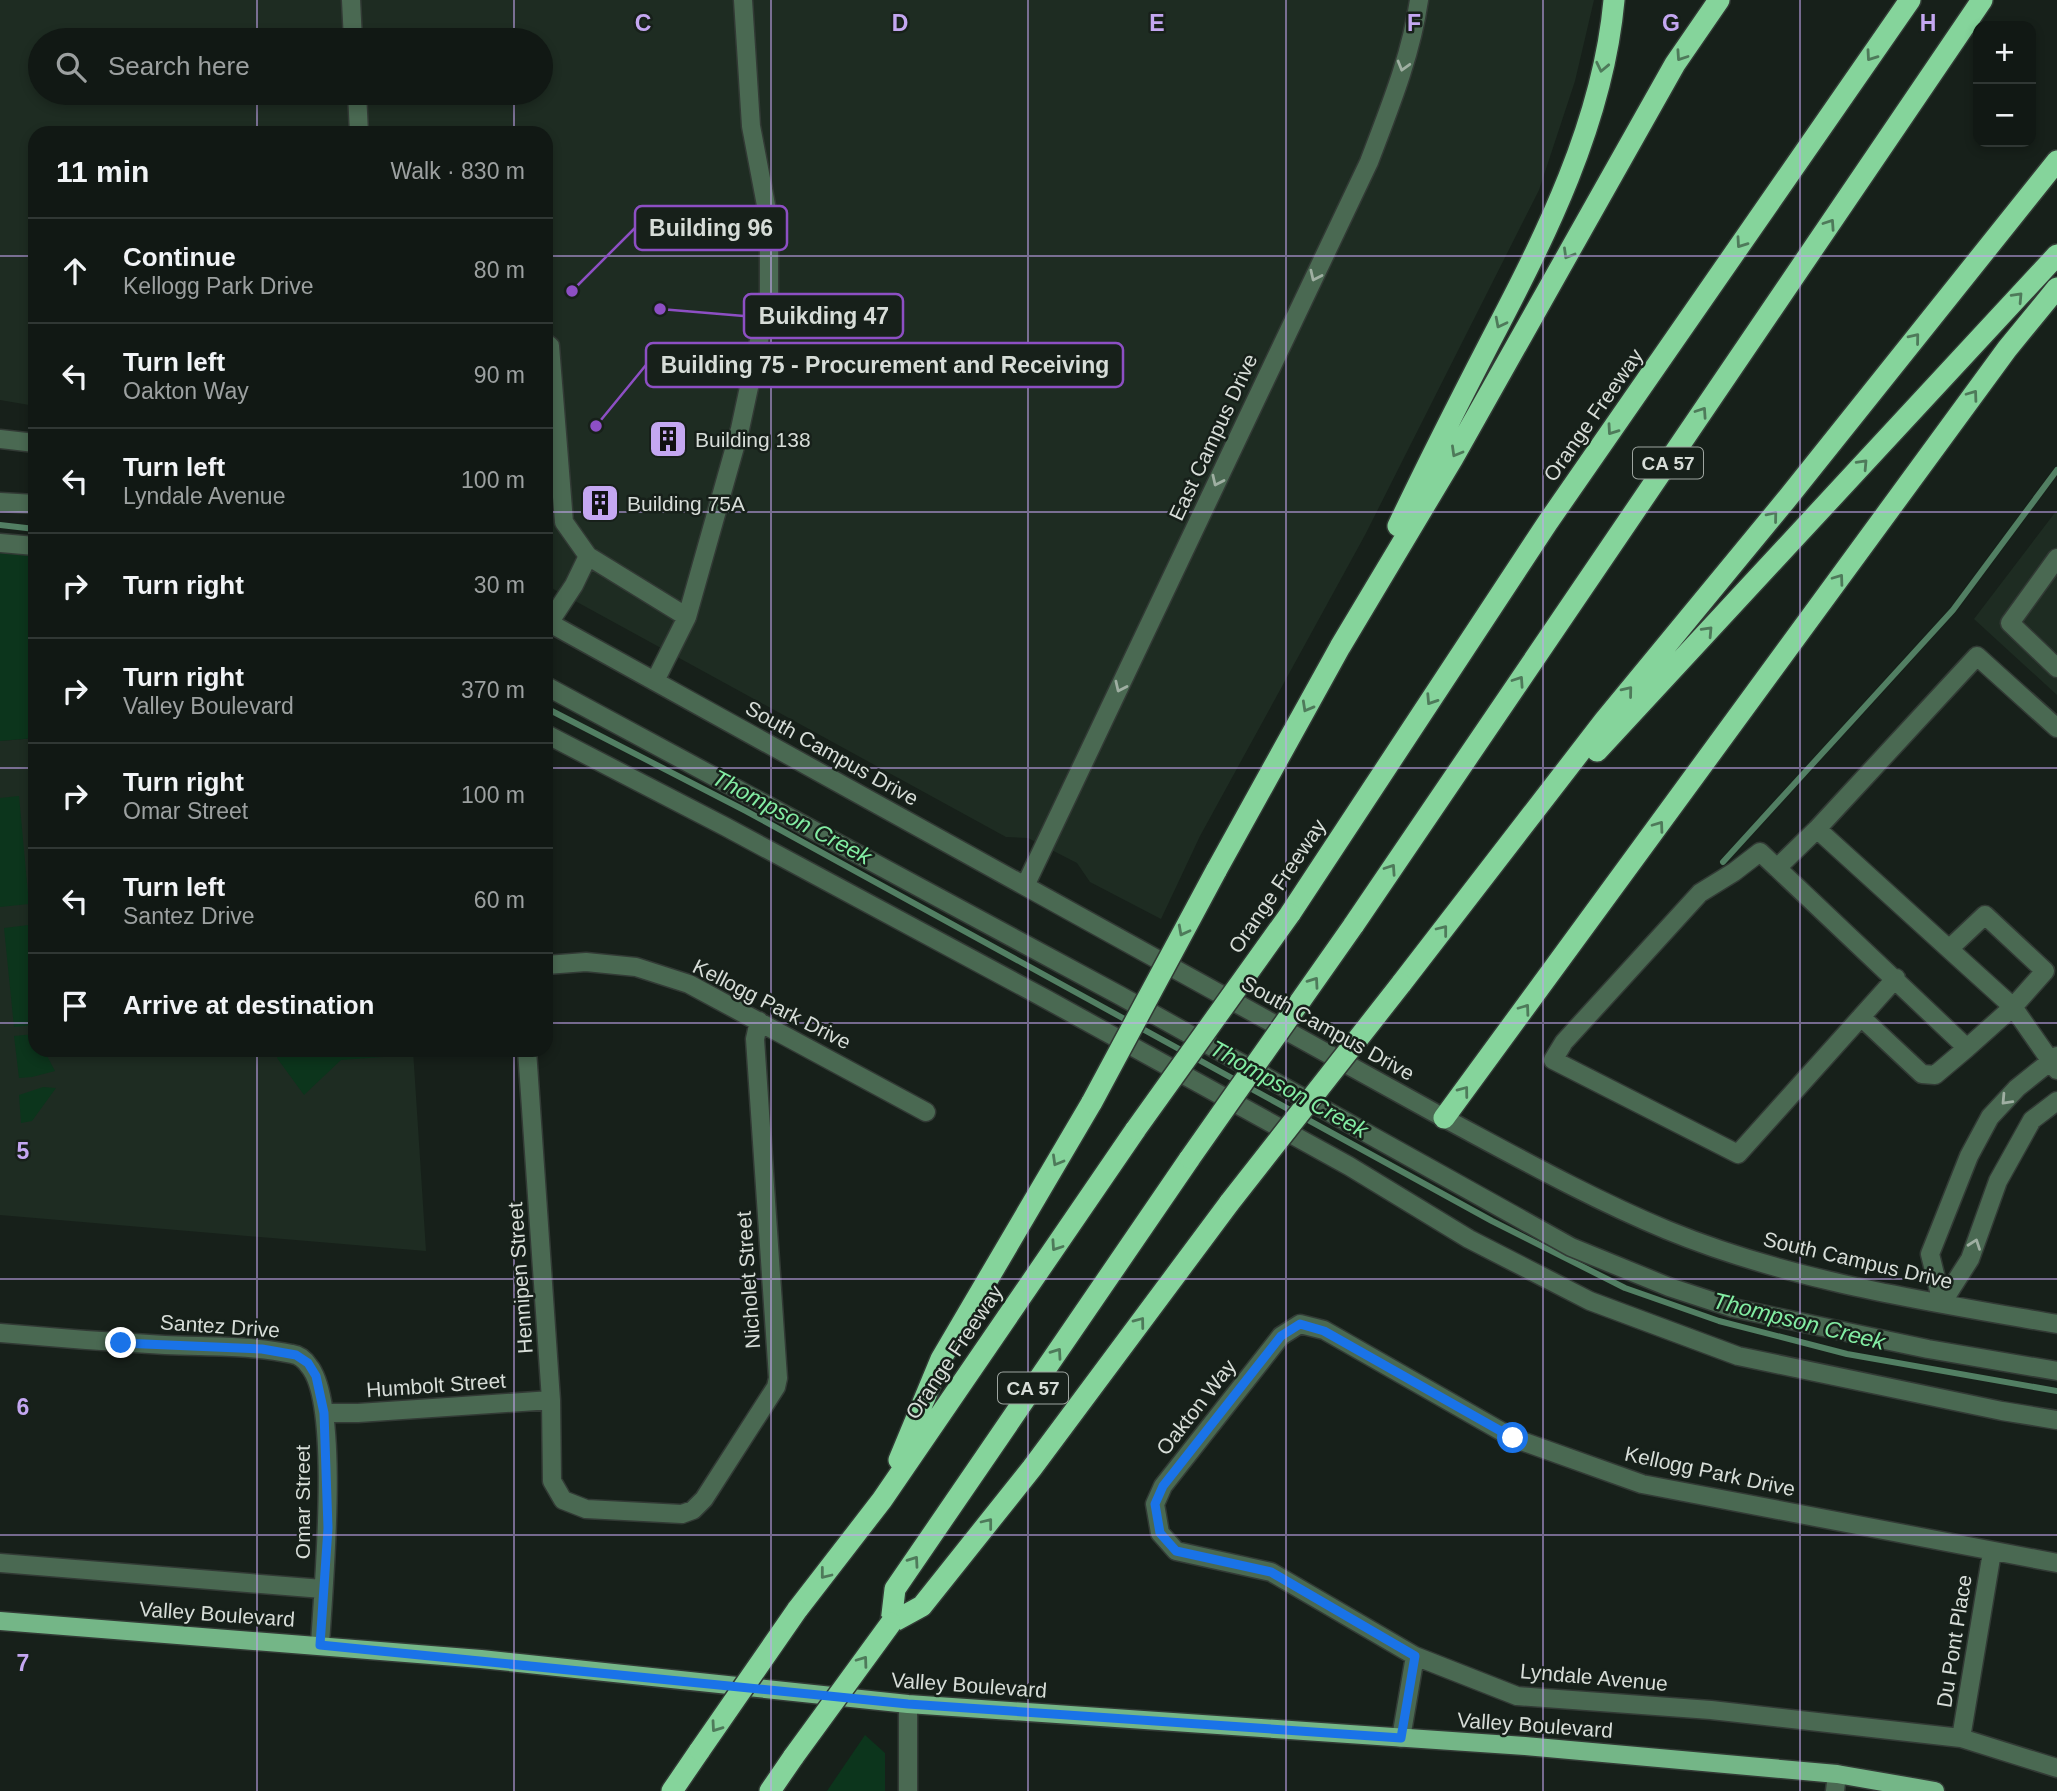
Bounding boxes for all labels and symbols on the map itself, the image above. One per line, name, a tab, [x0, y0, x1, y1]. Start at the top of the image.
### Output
text: C	[635, 10, 651, 36]
text: D	[892, 10, 908, 36]
text: E	[1149, 10, 1165, 36]
text: F	[1407, 10, 1421, 36]
text: G	[1662, 10, 1680, 36]
text: H	[1920, 10, 1936, 36]
one-way arrow	[1867, 48, 1879, 61]
one-way arrow	[1676, 49, 1689, 62]
one-way arrow	[1396, 60, 1411, 72]
one-way arrow	[1596, 61, 1611, 73]
callout: Building 96	[635, 206, 787, 250]
text: Building 96	[649, 215, 773, 241]
one-way arrow	[1822, 219, 1834, 232]
one-way arrow	[1737, 235, 1749, 248]
one-way arrow	[1563, 247, 1576, 259]
one-way arrow	[1309, 268, 1323, 281]
one-way arrow	[2009, 292, 2022, 305]
callout: Buikding 47	[744, 294, 903, 338]
text: Buikding 47	[759, 303, 889, 329]
one-way arrow	[1495, 316, 1508, 328]
one-way arrow	[1907, 334, 1919, 347]
callout: Building 75 - Procurement and Receiving	[646, 343, 1123, 387]
street label: Orange Freeway	[1539, 344, 1648, 486]
street label: East Campus Drive	[1164, 350, 1262, 524]
text: Building 75 - Procurement and Receiving	[661, 352, 1109, 378]
one-way arrow	[1965, 391, 1978, 403]
one-way arrow	[1694, 407, 1706, 420]
building icon: Building 138	[647, 418, 689, 460]
one-way arrow	[1608, 422, 1620, 435]
place label: Building 138	[695, 428, 811, 451]
one-way arrow	[1451, 445, 1464, 457]
road number: CA 57	[1633, 447, 1703, 478]
one-way arrow	[1854, 459, 1867, 472]
one-way arrow	[1211, 474, 1225, 486]
building icon: Building 75A	[579, 482, 621, 524]
place label: Building 75A	[627, 492, 745, 515]
one-way arrow	[1764, 511, 1777, 523]
one-way arrow	[1831, 574, 1843, 587]
one-way arrow	[1700, 626, 1712, 639]
one-way arrow	[1511, 676, 1523, 689]
one-way arrow	[1114, 680, 1128, 692]
one-way arrow	[1620, 687, 1632, 700]
one-way arrow	[1426, 693, 1439, 706]
street label: South Campus Drive	[742, 696, 922, 810]
one-way arrow	[1302, 700, 1315, 712]
water label: Thompson Creek	[708, 764, 877, 871]
street label: Orange Freeway	[1224, 814, 1331, 957]
one-way arrow	[1651, 821, 1663, 833]
one-way arrow	[1383, 864, 1395, 877]
one-way arrow	[1178, 924, 1192, 936]
one-way arrow	[1434, 926, 1447, 938]
street label: Kellogg Park Drive	[689, 954, 855, 1054]
street label: South Campus Drive	[1238, 971, 1418, 1085]
one-way arrow	[1306, 977, 1318, 990]
one-way arrow	[1517, 1004, 1529, 1017]
water label: Thompson Creek	[1206, 1035, 1374, 1144]
one-way arrow	[1456, 1087, 1469, 1099]
one-way arrow	[2001, 1092, 2014, 1105]
text: 5	[17, 1138, 30, 1164]
one-way arrow	[1053, 1153, 1066, 1166]
street label: Hennipen Street	[503, 1201, 537, 1355]
street label: Nicholet Street	[732, 1210, 764, 1350]
street label: South Campus Drive	[1761, 1227, 1955, 1293]
one-way arrow	[1052, 1238, 1064, 1251]
one-way arrow	[1967, 1239, 1981, 1251]
street label: Orange Freeway	[901, 1280, 1008, 1423]
water label: Thompson Creek	[1710, 1287, 1889, 1355]
street label: Santez Drive	[159, 1310, 281, 1342]
one-way arrow	[1132, 1317, 1145, 1330]
route end	[105, 1327, 136, 1358]
one-way arrow	[1049, 1348, 1061, 1361]
street label: Oakton Way	[1152, 1354, 1241, 1459]
street label: Humbolt Street	[365, 1369, 507, 1401]
road number: CA 57	[998, 1372, 1068, 1404]
text: 6	[17, 1394, 29, 1420]
route start	[1497, 1422, 1528, 1453]
street label: Kellogg Park Drive	[1623, 1442, 1797, 1500]
street label: Omar Street	[291, 1445, 314, 1559]
one-way arrow	[980, 1518, 992, 1531]
one-way arrow	[906, 1555, 919, 1568]
one-way arrow	[820, 1566, 833, 1578]
street label: Du Pont Place	[1932, 1573, 1976, 1709]
street label: Valley Boulevard	[138, 1597, 296, 1631]
text: 7	[17, 1650, 29, 1676]
one-way arrow	[855, 1656, 867, 1669]
street label: Lyndale Avenue	[1519, 1659, 1669, 1695]
street label: Valley Boulevard	[890, 1668, 1048, 1702]
street label: Valley Boulevard	[1456, 1708, 1614, 1742]
one-way arrow	[712, 1719, 725, 1732]

